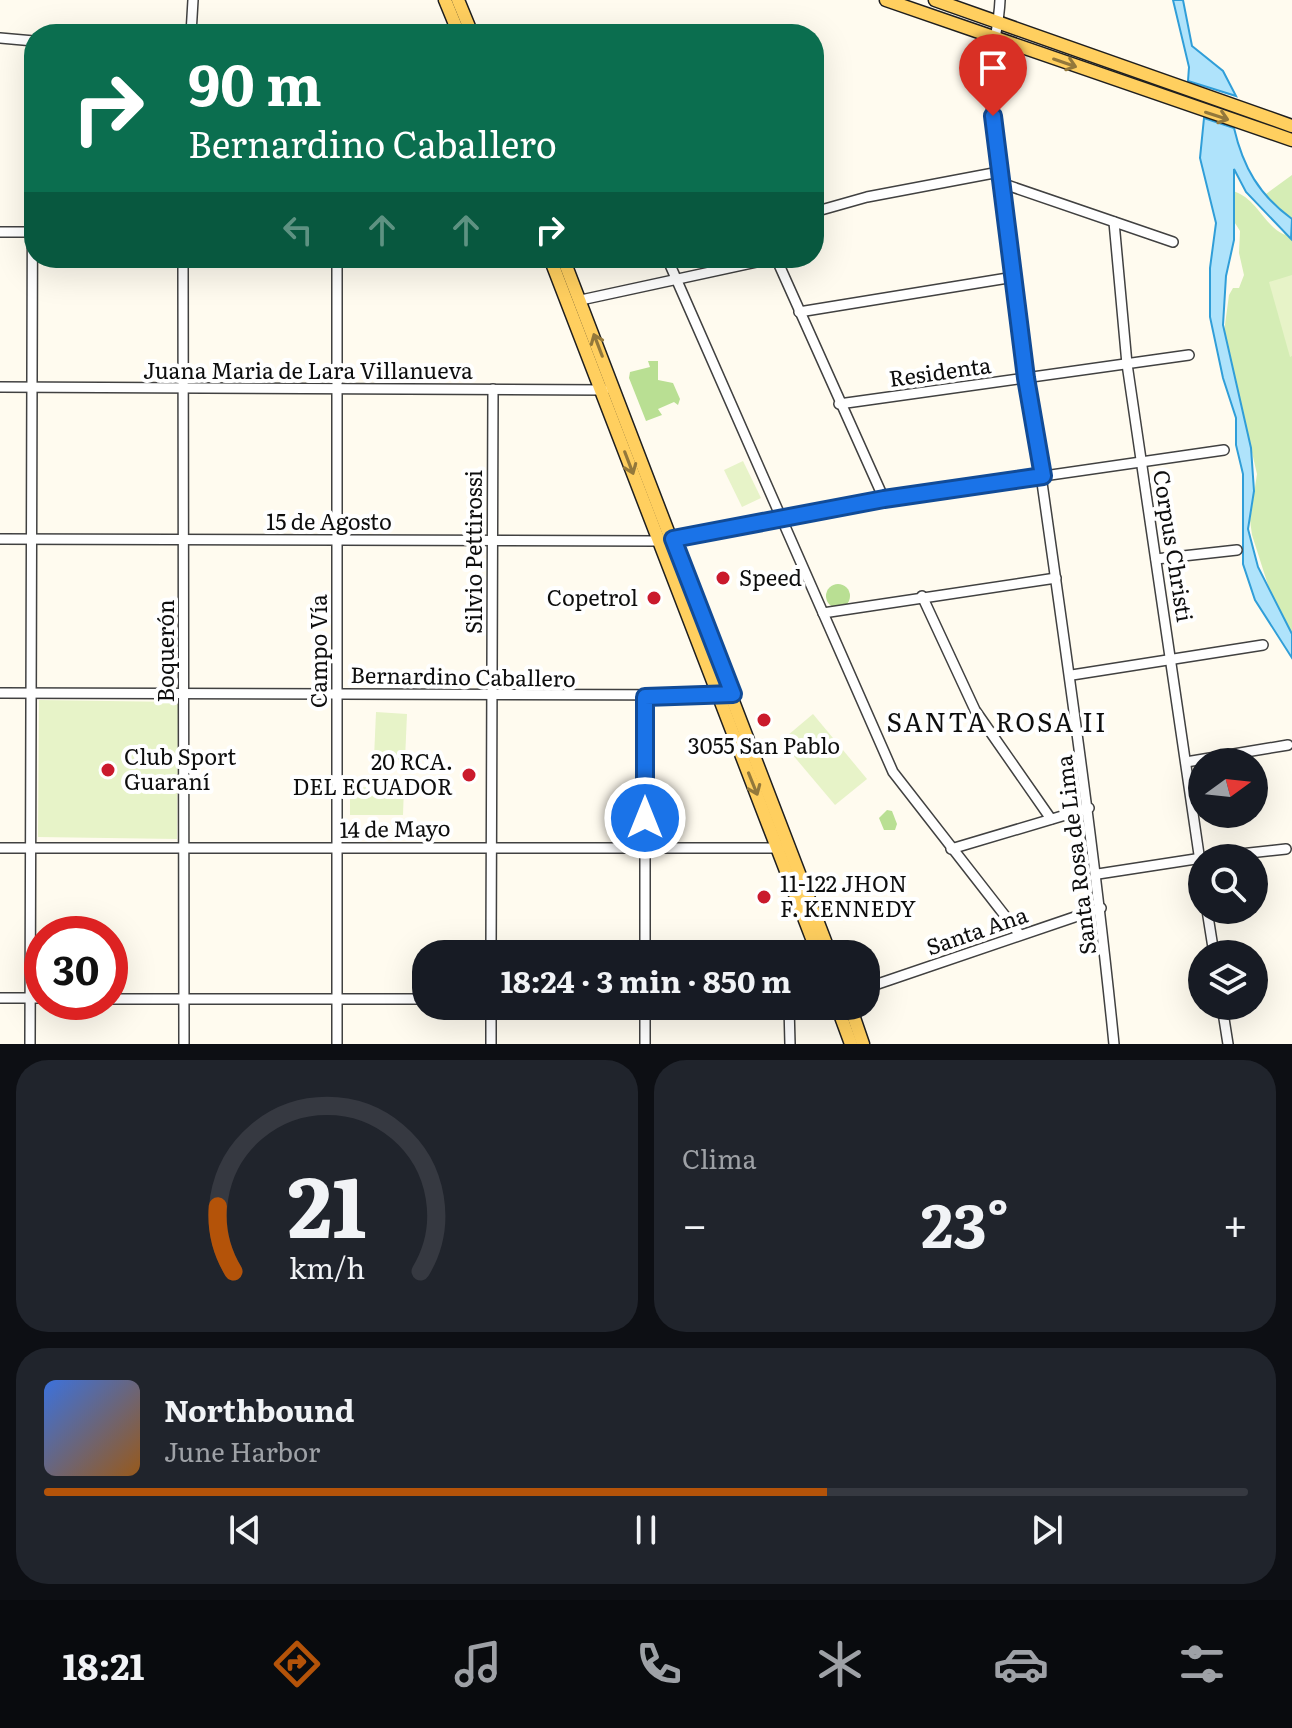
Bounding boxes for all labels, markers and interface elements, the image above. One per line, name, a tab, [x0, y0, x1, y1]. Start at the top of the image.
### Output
pin	[959, 34, 1027, 116]
text: 90 m	[188, 40, 322, 123]
icon: arrive	[971, 46, 1015, 90]
icon: right	[56, 56, 160, 160]
one-way arrow	[1052, 57, 1077, 72]
one-way arrow	[1205, 109, 1230, 124]
text: Bernardino Caballero	[188, 116, 557, 169]
icon: left	[276, 208, 320, 252]
icon: ahead	[360, 208, 404, 252]
icon: ahead	[444, 208, 488, 252]
icon: right	[528, 208, 572, 252]
one-way arrow	[590, 333, 604, 358]
street label: Residenta	[887, 347, 993, 394]
street label: Juana Maria de Lara Villanueva	[143, 353, 473, 386]
one-way arrow	[623, 450, 637, 475]
street label: Corpus Christi	[1146, 467, 1203, 624]
street label: Silvio Pettirossi	[456, 470, 489, 634]
street label: 15 de Agosto	[266, 504, 392, 537]
place label: Speed	[739, 560, 802, 593]
marker: Speed	[714, 569, 732, 587]
place label: Copetrol	[547, 580, 638, 613]
marker: Copetrol	[645, 589, 663, 607]
street label: Campo Vía	[301, 594, 334, 708]
street label: Boquerón	[148, 600, 181, 702]
street label: Bernardino Caballero	[350, 657, 576, 694]
district label: SANTA ROSA II	[886, 701, 1108, 740]
marker: 3055 San Pablo	[755, 711, 773, 729]
place label: 3055 San Pablo	[688, 728, 840, 761]
place label: Club Sport Guaraní	[124, 739, 236, 797]
place label: 20 RCA. DEL ECUADOR	[293, 744, 453, 802]
north arrow	[1188, 748, 1268, 828]
map controls	[1188, 748, 1268, 1020]
street label: Santa Rosa de Lima	[1046, 753, 1103, 957]
marker: Club Sport Guaraní	[99, 761, 117, 779]
marker: 20 RCA. DEL ECUADOR	[460, 766, 478, 784]
one-way arrow	[747, 771, 761, 796]
position arrow	[603, 776, 687, 860]
street label: 14 de Mayo	[339, 810, 451, 845]
button: search	[1188, 844, 1268, 924]
place label: 11-122 JHON F. KENNEDY	[780, 866, 916, 924]
marker: 11-122 JHON F. KENNEDY	[755, 888, 773, 906]
street label: Santa Ana	[921, 897, 1032, 962]
speed limit sign: 30	[24, 916, 128, 1020]
button: layers	[1188, 940, 1268, 1020]
text: 18:24 · 3 min · 850 m	[501, 958, 791, 1002]
text: Clima	[682, 1138, 757, 1177]
text: 21	[287, 1140, 367, 1264]
text: 23°	[921, 1177, 1009, 1266]
text: −	[682, 1189, 708, 1255]
text: +	[1222, 1189, 1248, 1255]
text: km/h	[289, 1245, 365, 1288]
text: Northbound	[164, 1387, 355, 1431]
text: June Harbor	[164, 1431, 320, 1470]
icon: previous	[223, 1508, 267, 1552]
icon: pause	[624, 1508, 668, 1552]
icon: next	[1025, 1508, 1069, 1552]
icon: directions	[269, 1636, 325, 1692]
icon: music	[450, 1636, 506, 1692]
icon: phone	[631, 1636, 687, 1692]
icon: climate	[812, 1636, 868, 1692]
icon: car	[993, 1636, 1049, 1692]
icon: filters	[1174, 1636, 1230, 1692]
text: 18:21	[62, 1638, 144, 1691]

